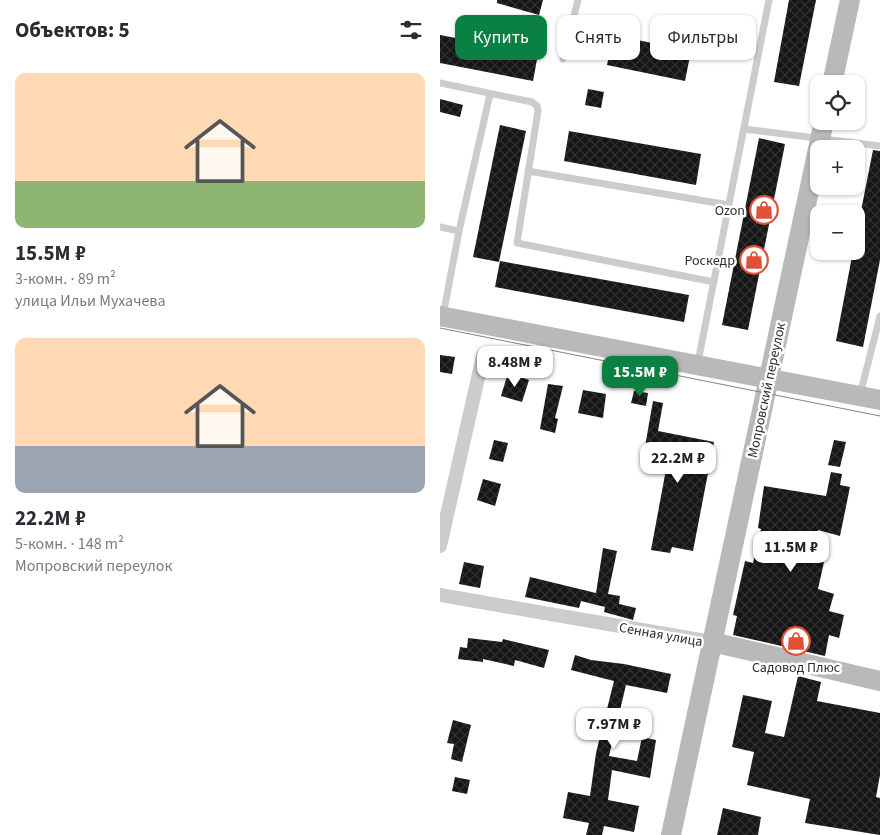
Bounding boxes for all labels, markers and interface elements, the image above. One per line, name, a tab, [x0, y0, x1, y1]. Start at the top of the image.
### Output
text: Объектов: 5	[15, 15, 130, 45]
chip: Купить	[455, 15, 547, 60]
chip: Снять	[557, 15, 640, 60]
chip: Фильтры	[650, 15, 756, 60]
icon: filters	[397, 16, 425, 44]
map controls	[810, 75, 865, 260]
button: locate	[810, 75, 865, 130]
icon: home	[175, 106, 265, 196]
button: +	[810, 140, 865, 195]
shop icon: Ozon	[749, 195, 779, 225]
place label: Ozon	[715, 201, 745, 221]
button: −	[810, 205, 865, 260]
text: 15.5M ₽	[15, 238, 86, 268]
shop icon: Роскедр	[739, 245, 769, 275]
place label: Роскедр	[684, 251, 735, 271]
text: 3-комн. · 89 m²	[15, 268, 116, 290]
text: улица Ильи Мухачева	[15, 290, 166, 312]
street label: Мопровский переулок	[743, 321, 791, 460]
pin: 8.48M ₽	[469, 346, 561, 388]
text: 8.48M ₽	[488, 351, 542, 373]
pin: 15.5M ₽	[594, 356, 686, 398]
text: 15.5M ₽	[613, 361, 667, 383]
icon: home	[175, 371, 265, 461]
pin: 22.2M ₽	[632, 442, 724, 484]
text: 22.2M ₽	[651, 447, 705, 469]
text: 22.2M ₽	[15, 503, 86, 533]
pin: 11.5M ₽	[745, 530, 837, 573]
text: 5-комн. · 148 m²	[15, 533, 124, 555]
text: 11.5M ₽	[764, 536, 818, 558]
text: Мопровский переулок	[15, 555, 172, 577]
street label: Сенная улица	[618, 618, 704, 652]
shop icon: Садовод Плюс	[781, 626, 811, 656]
place label: Садовод Плюс	[752, 658, 841, 678]
pin: 7.97M ₽	[568, 708, 660, 750]
text: 7.97M ₽	[587, 713, 641, 735]

